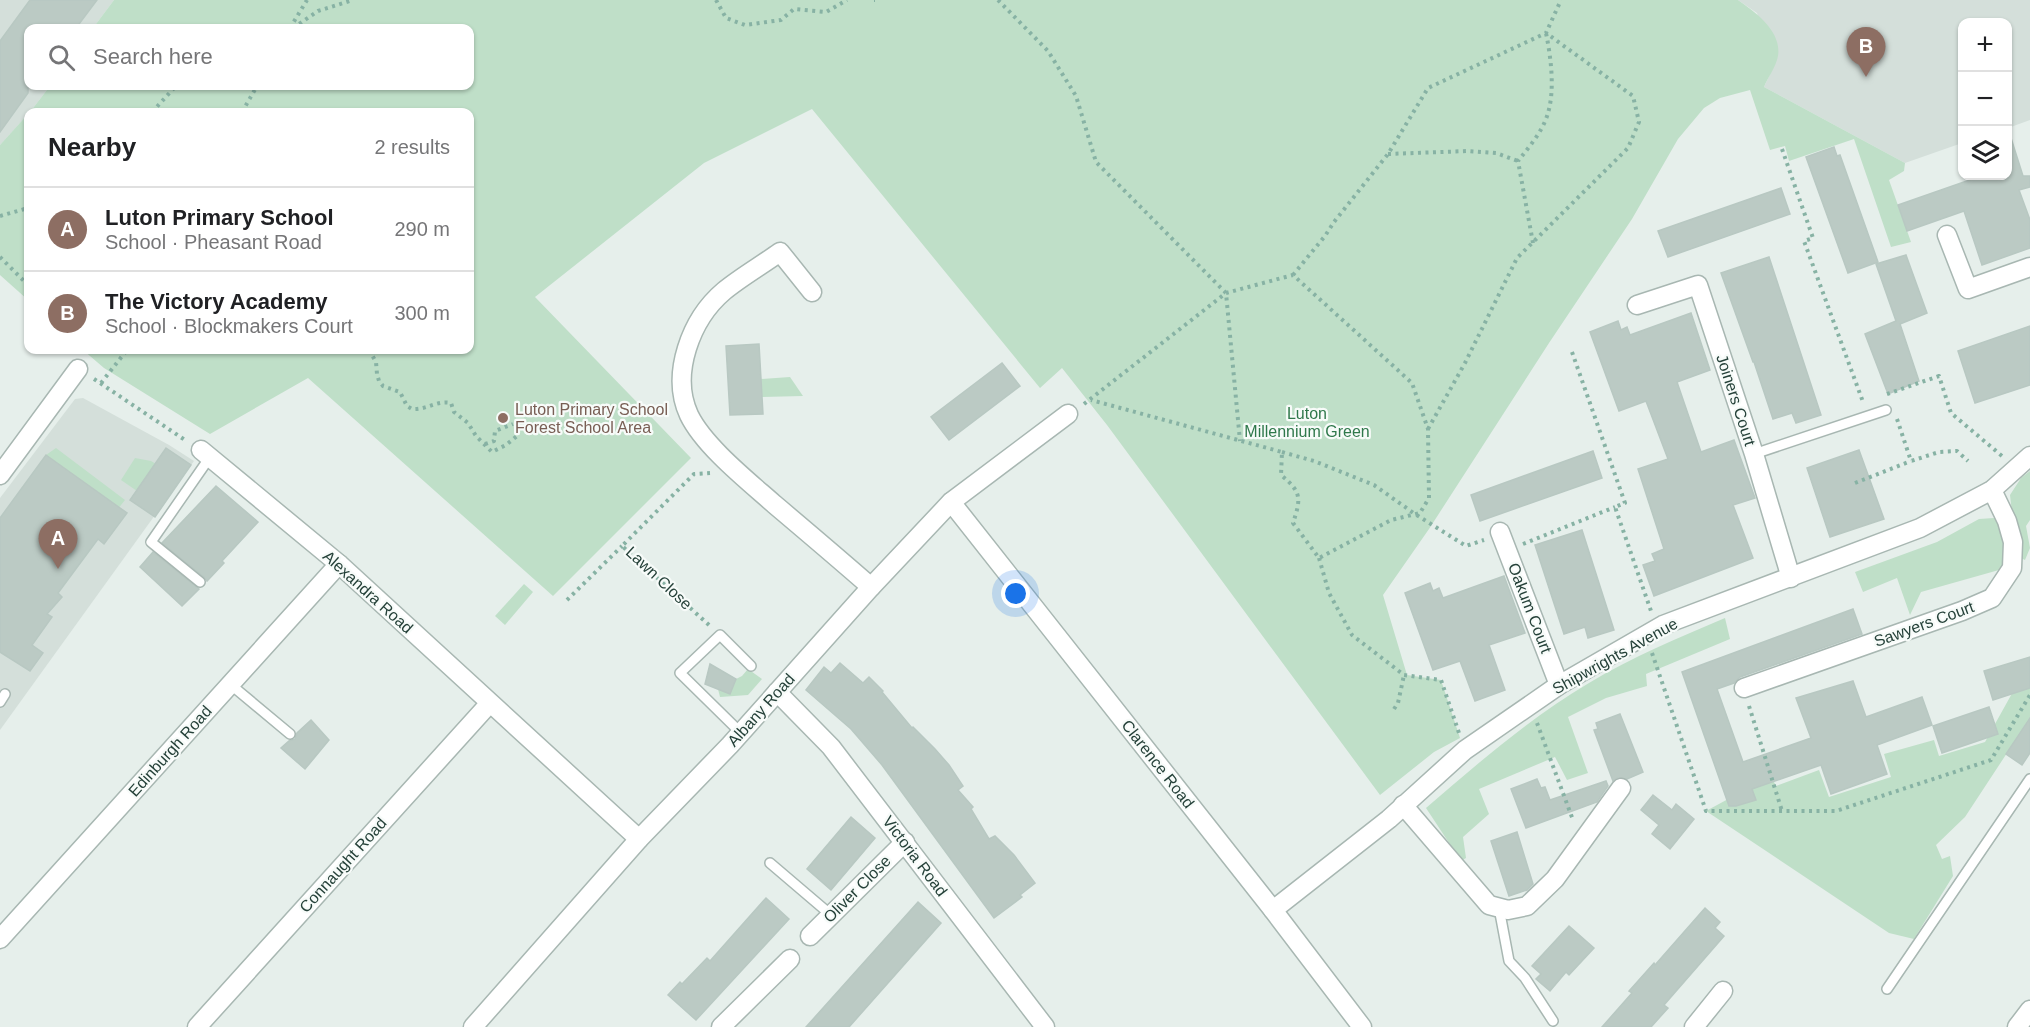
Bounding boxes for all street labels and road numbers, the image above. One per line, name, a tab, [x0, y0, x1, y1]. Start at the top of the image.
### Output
street label: Joiners Court	[1713, 352, 1759, 448]
street label: Lawn Close	[623, 543, 695, 613]
street label: Alexandra Road	[320, 547, 416, 637]
street label: Oakum Court	[1505, 561, 1555, 656]
street label: Sawyers Court	[1872, 598, 1977, 650]
street label: Shipwrights Avenue	[1550, 615, 1681, 697]
street label: Albany Road	[724, 670, 798, 750]
street label: Edinburgh Road	[125, 702, 215, 800]
street label: Clarence Road	[1118, 717, 1198, 811]
street label: Victoria Road	[879, 813, 951, 899]
street label: Connaught Road	[296, 814, 390, 916]
street label: Oliver Close	[820, 852, 894, 926]

